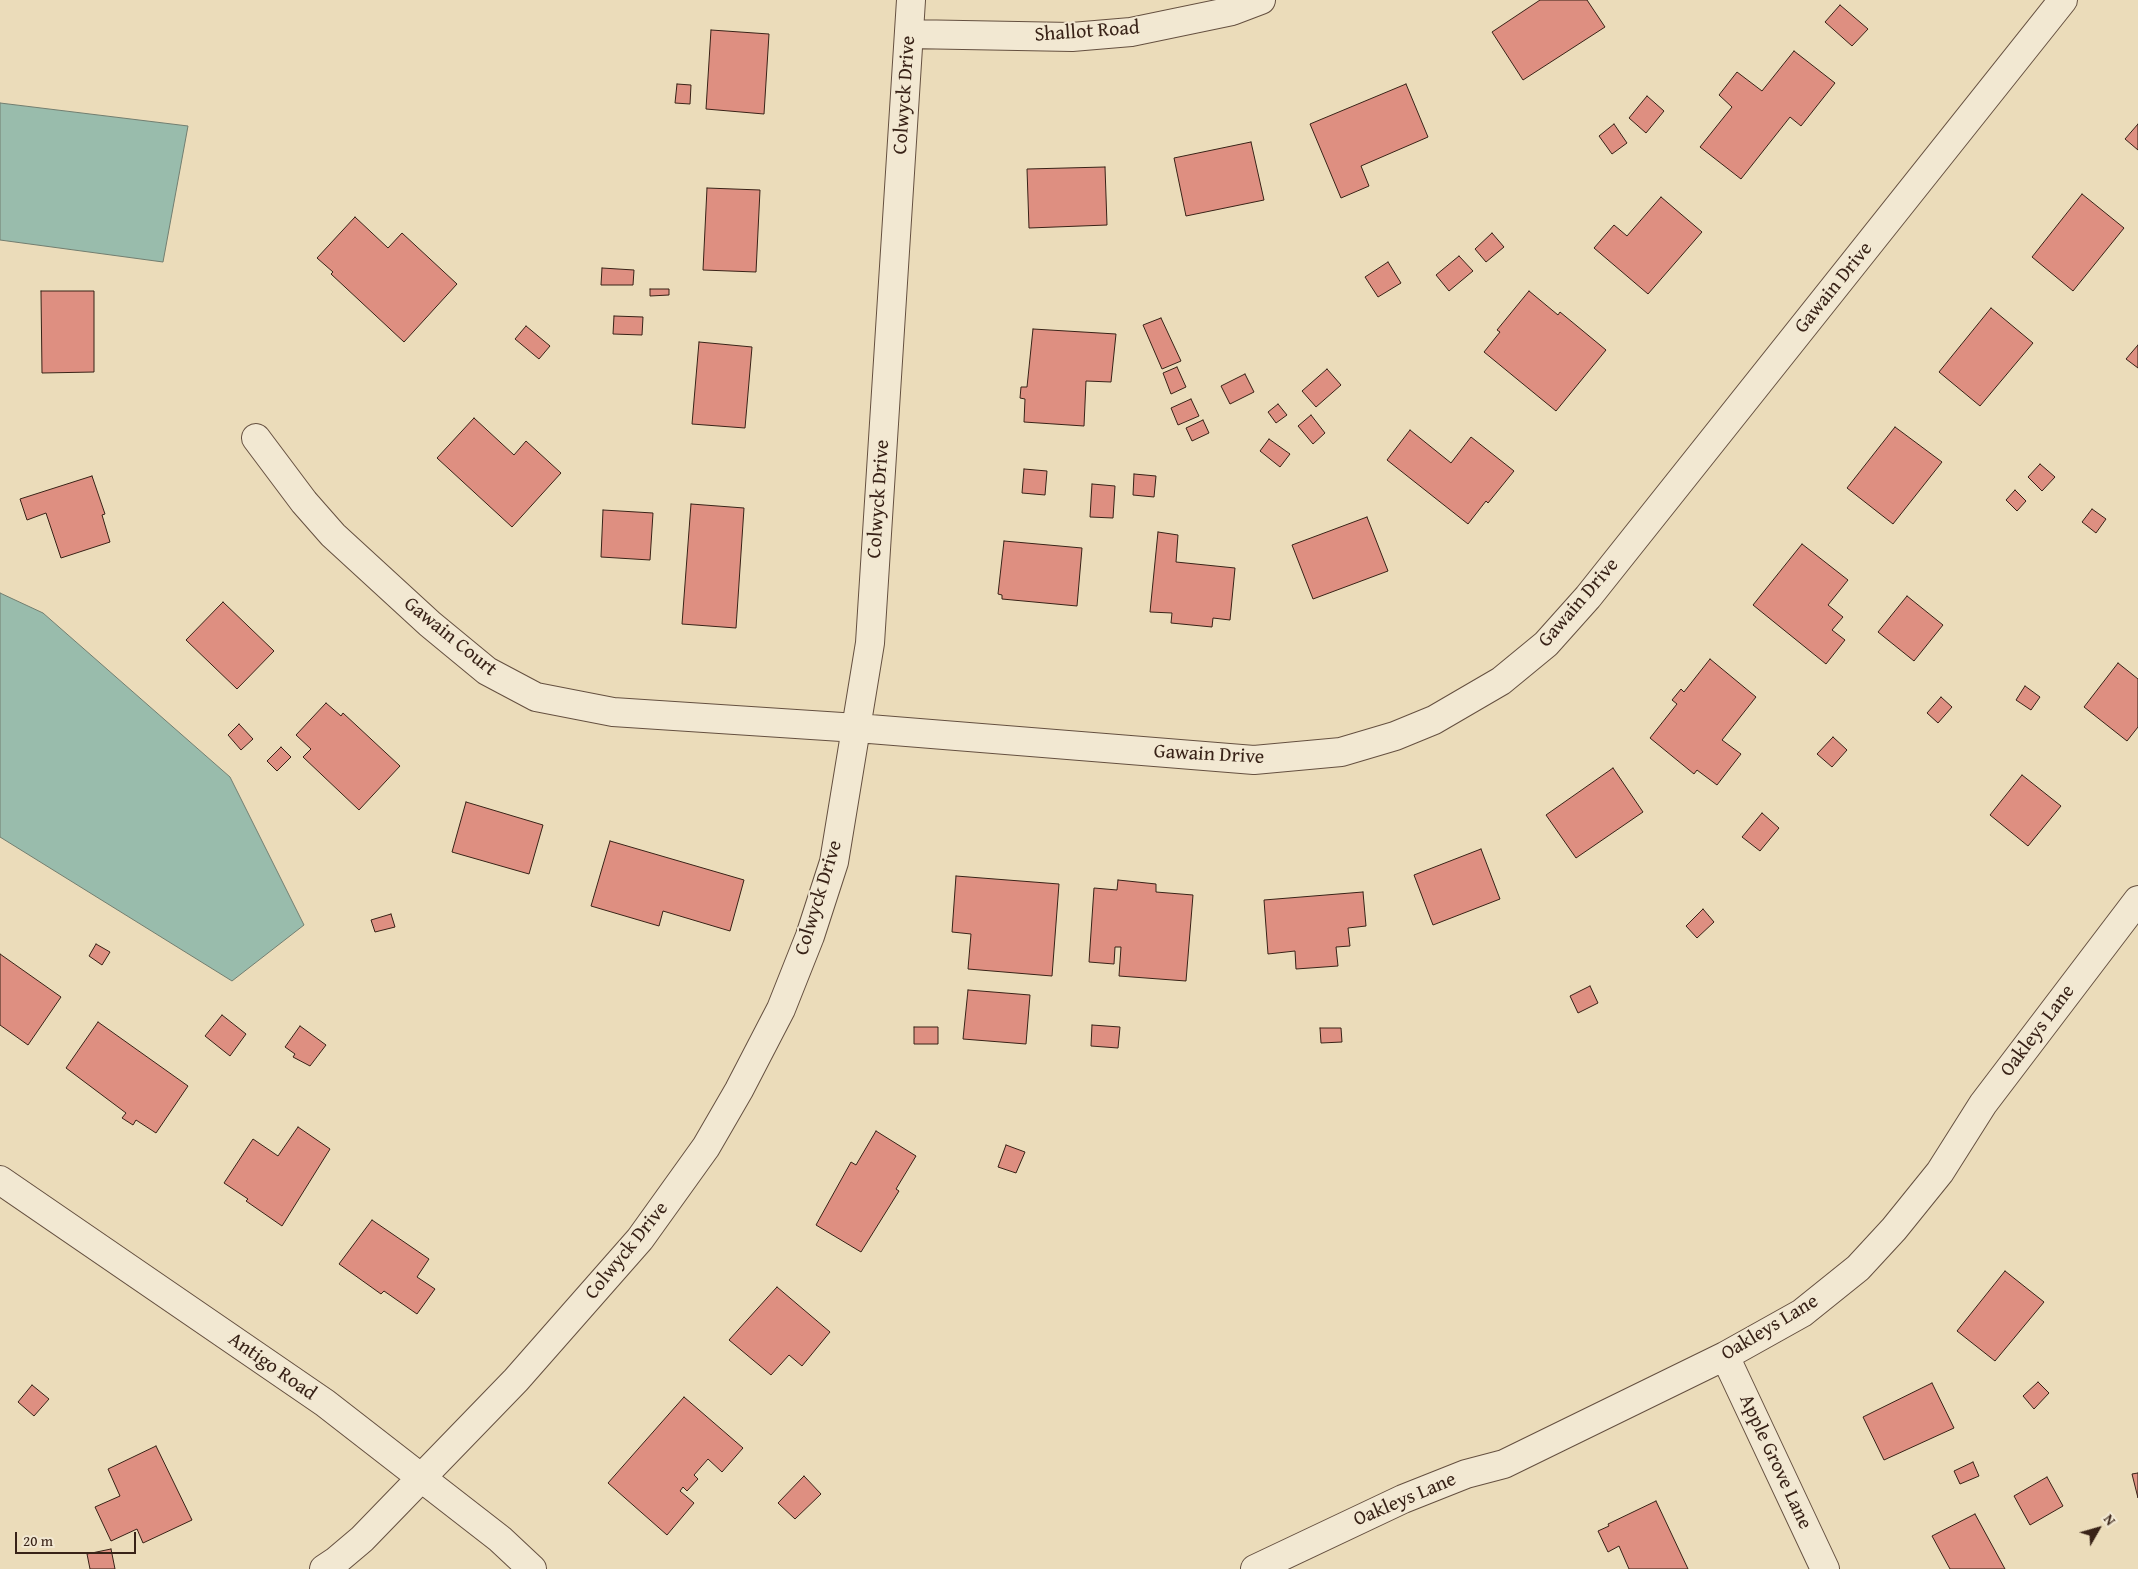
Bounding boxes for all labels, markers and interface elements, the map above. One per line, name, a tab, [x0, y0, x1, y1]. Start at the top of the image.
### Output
street label: Shallot Road	[1034, 16, 1140, 48]
street label: Colwyck Drive	[889, 35, 921, 155]
street label: Gawain Drive	[1790, 238, 1878, 338]
street label: Colwyck Drive	[863, 439, 895, 559]
street label: Gawain Drive	[1534, 553, 1624, 653]
street label: Gawain Court	[399, 592, 501, 682]
street label: Gawain Drive	[1153, 740, 1265, 770]
street label: Colwyck Drive	[790, 838, 848, 958]
street label: Oakleys Lane	[1996, 980, 2080, 1082]
street label: Colwyck Drive	[580, 1197, 674, 1305]
street label: Oakleys Lane	[1717, 1290, 1823, 1366]
street label: Antigo Road	[223, 1328, 321, 1406]
street label: Apple Grove Lane	[1733, 1391, 1817, 1533]
street label: Oakleys Lane	[1350, 1468, 1460, 1532]
north arrow	[2073, 1504, 2123, 1554]
text: N	[2099, 1510, 2121, 1530]
scale bar	[18, 1522, 139, 1554]
text: 20 m	[23, 1530, 53, 1551]

